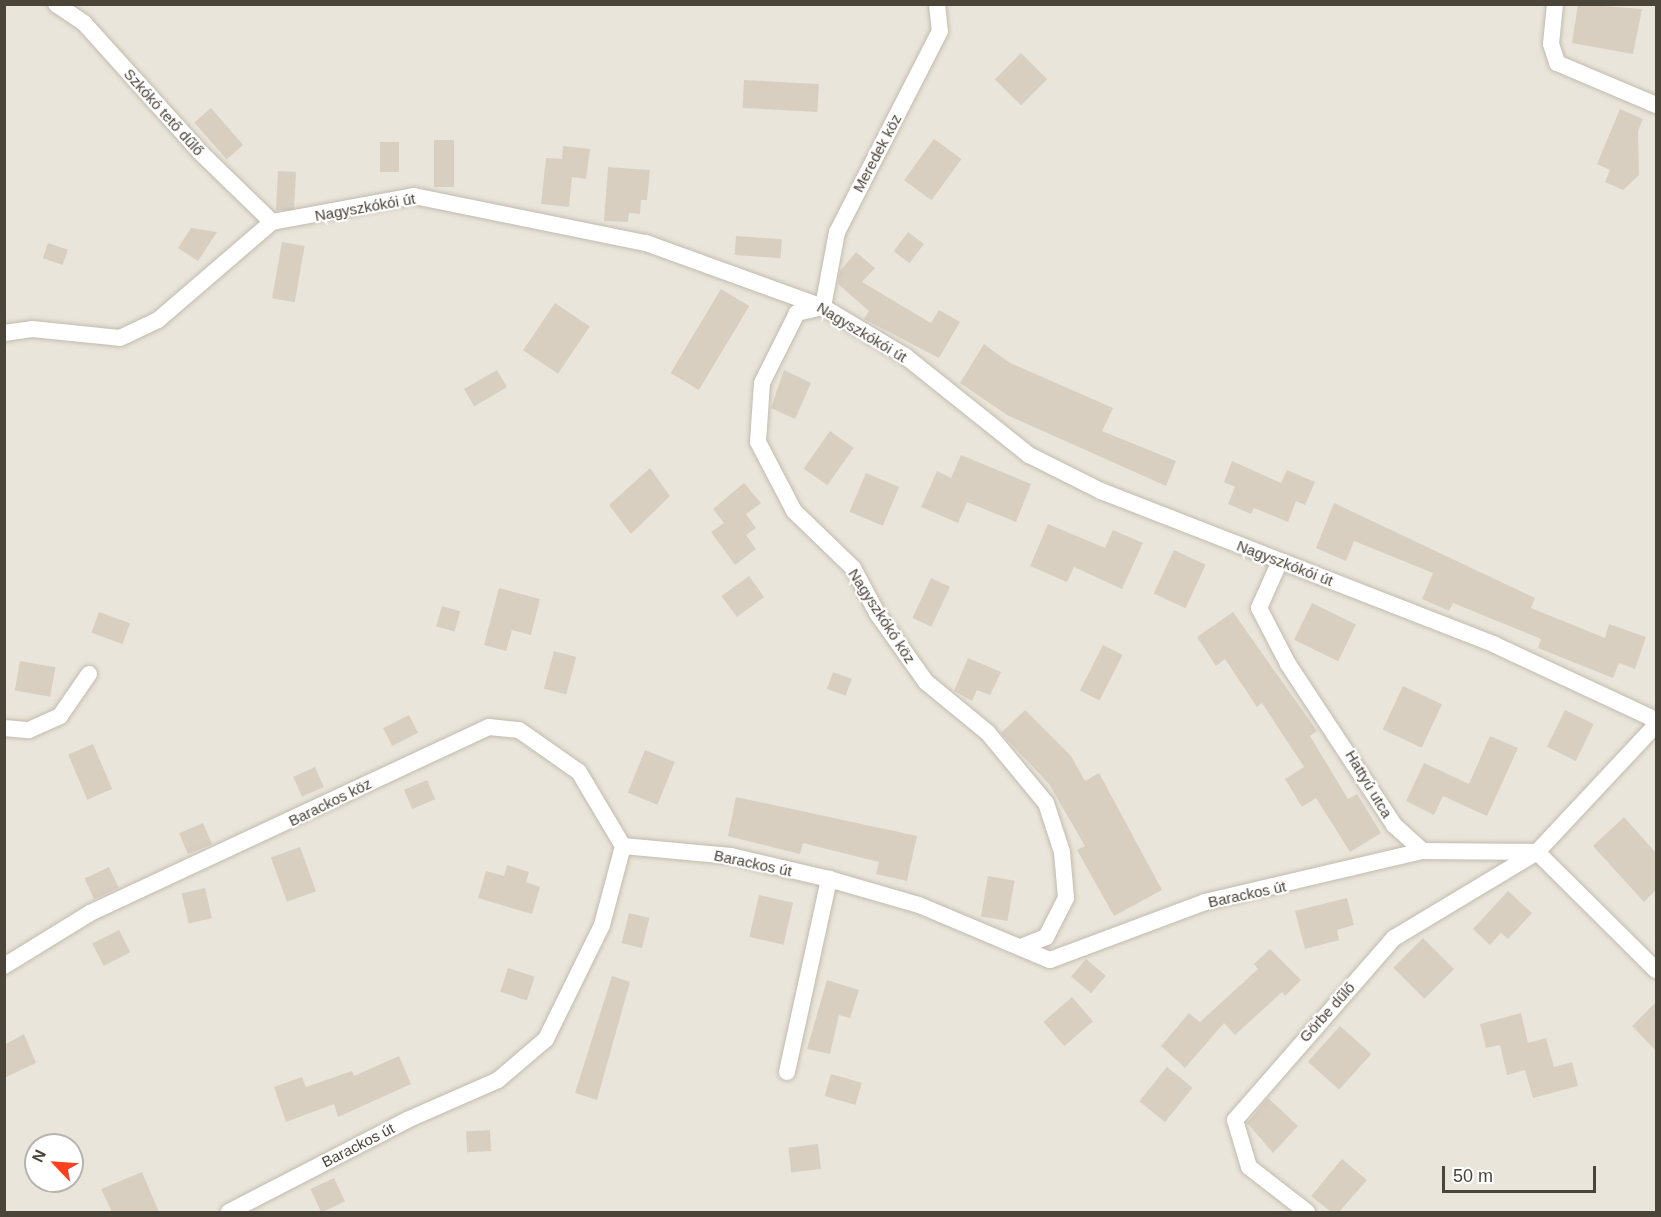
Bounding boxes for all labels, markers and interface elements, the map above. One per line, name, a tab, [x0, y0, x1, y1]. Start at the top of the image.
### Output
street label: Szkókó tető dűlő	[120, 65, 208, 159]
street label: Meredek köz	[849, 111, 905, 195]
street label: Nagyszkókói út	[313, 189, 417, 225]
street label: Nagyszkókói út	[814, 298, 910, 366]
street label: Nagyszkókói út	[1234, 536, 1336, 590]
street label: Nagyszkókó köz	[845, 565, 919, 667]
street label: Hattyú utca	[1342, 747, 1396, 821]
street label: Barackos köz	[286, 774, 374, 830]
street label: Barackos út	[712, 846, 794, 880]
street label: Barackos út	[1206, 877, 1288, 911]
street label: Görbe dűlő	[1295, 978, 1359, 1046]
street label: Barackos út	[319, 1119, 397, 1171]
north arrow	[24, 1133, 84, 1193]
text: N	[29, 1147, 49, 1165]
scale bar	[1445, 1154, 1600, 1192]
text: 50 m	[1453, 1166, 1493, 1186]

